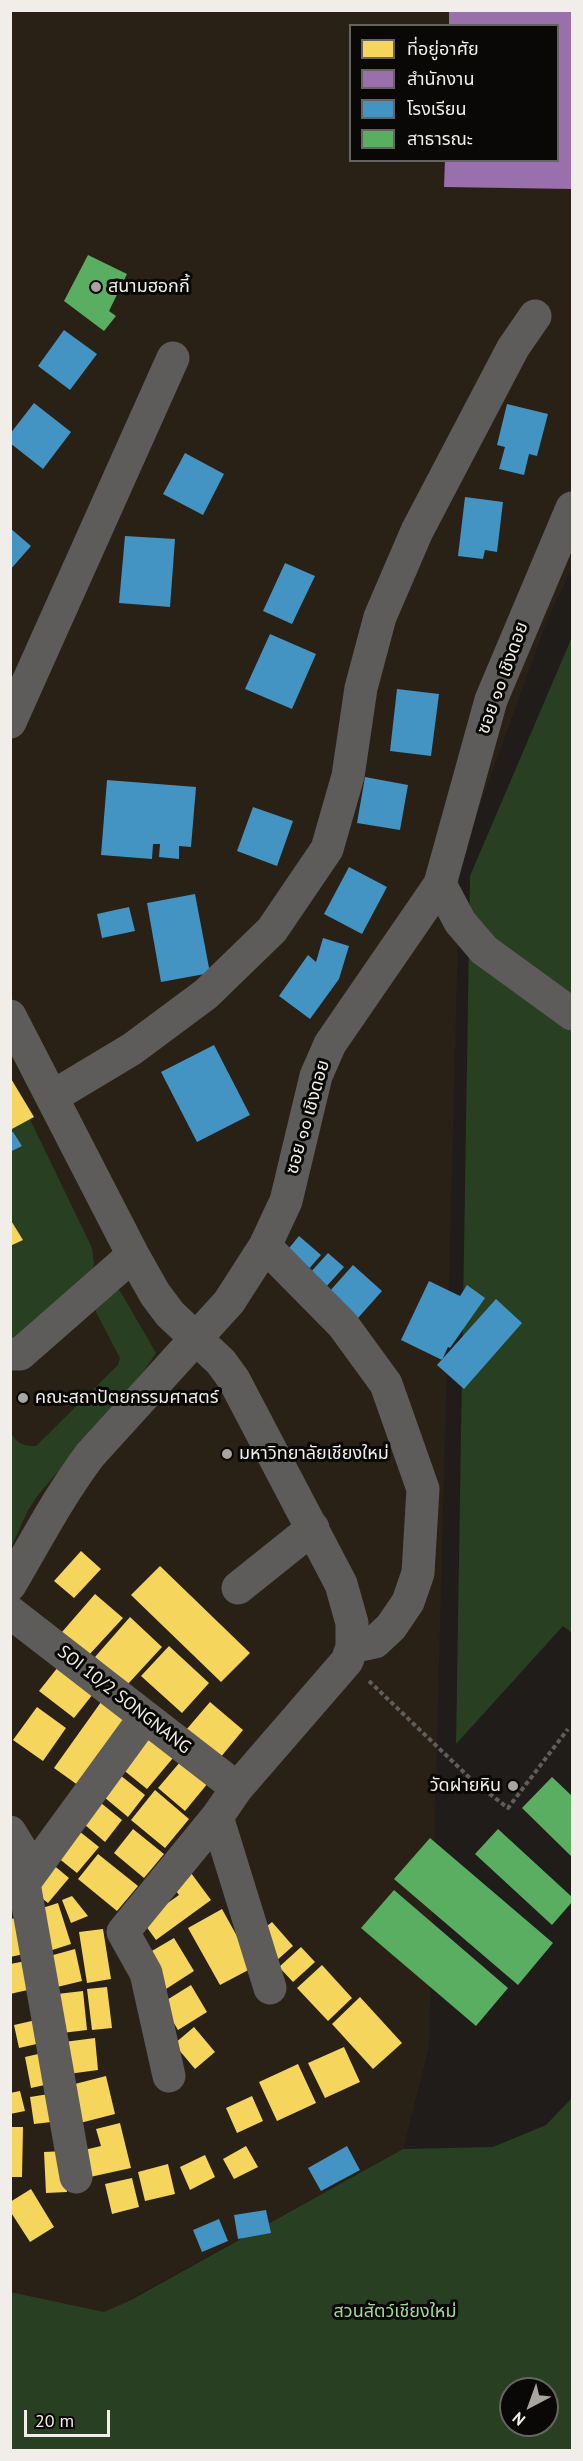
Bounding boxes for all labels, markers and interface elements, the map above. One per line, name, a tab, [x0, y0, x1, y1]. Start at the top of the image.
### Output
legend	[349, 24, 559, 162]
text: ที่อยู่อาศัย	[407, 37, 479, 60]
text: สำนักงาน	[407, 67, 474, 90]
text: โรงเรียน	[407, 97, 466, 120]
text: สาธารณะ	[407, 127, 473, 150]
place label: สนามฮอกกี้	[108, 276, 190, 298]
marker: สนามฮอกกี้	[89, 280, 103, 294]
street label: ซอย ๑๐ เชิงดอย	[473, 619, 533, 737]
street label: ซอย ๑๐ เชิงดอย	[281, 1058, 335, 1176]
place label: คณะสถาปัตยกรรมศาสตร์	[35, 1387, 219, 1409]
marker: คณะสถาปัตยกรรมศาสตร์	[16, 1391, 30, 1405]
place label: มหาวิทยาลัยเชียงใหม่	[239, 1443, 389, 1465]
marker: มหาวิทยาลัยเชียงใหม่	[220, 1447, 234, 1461]
street label: SOI 10/2 SONGNANG	[53, 1641, 195, 1759]
place label: วัดฝายหิน	[430, 1775, 501, 1797]
marker: วัดฝายหิน	[506, 1779, 520, 1793]
park label: สวนสัตว์เชียงใหม่	[334, 2301, 456, 2323]
north arrow	[499, 2377, 559, 2437]
scale bar	[27, 2398, 112, 2436]
text: N	[508, 2408, 529, 2430]
text: 20 m	[35, 2409, 74, 2432]

